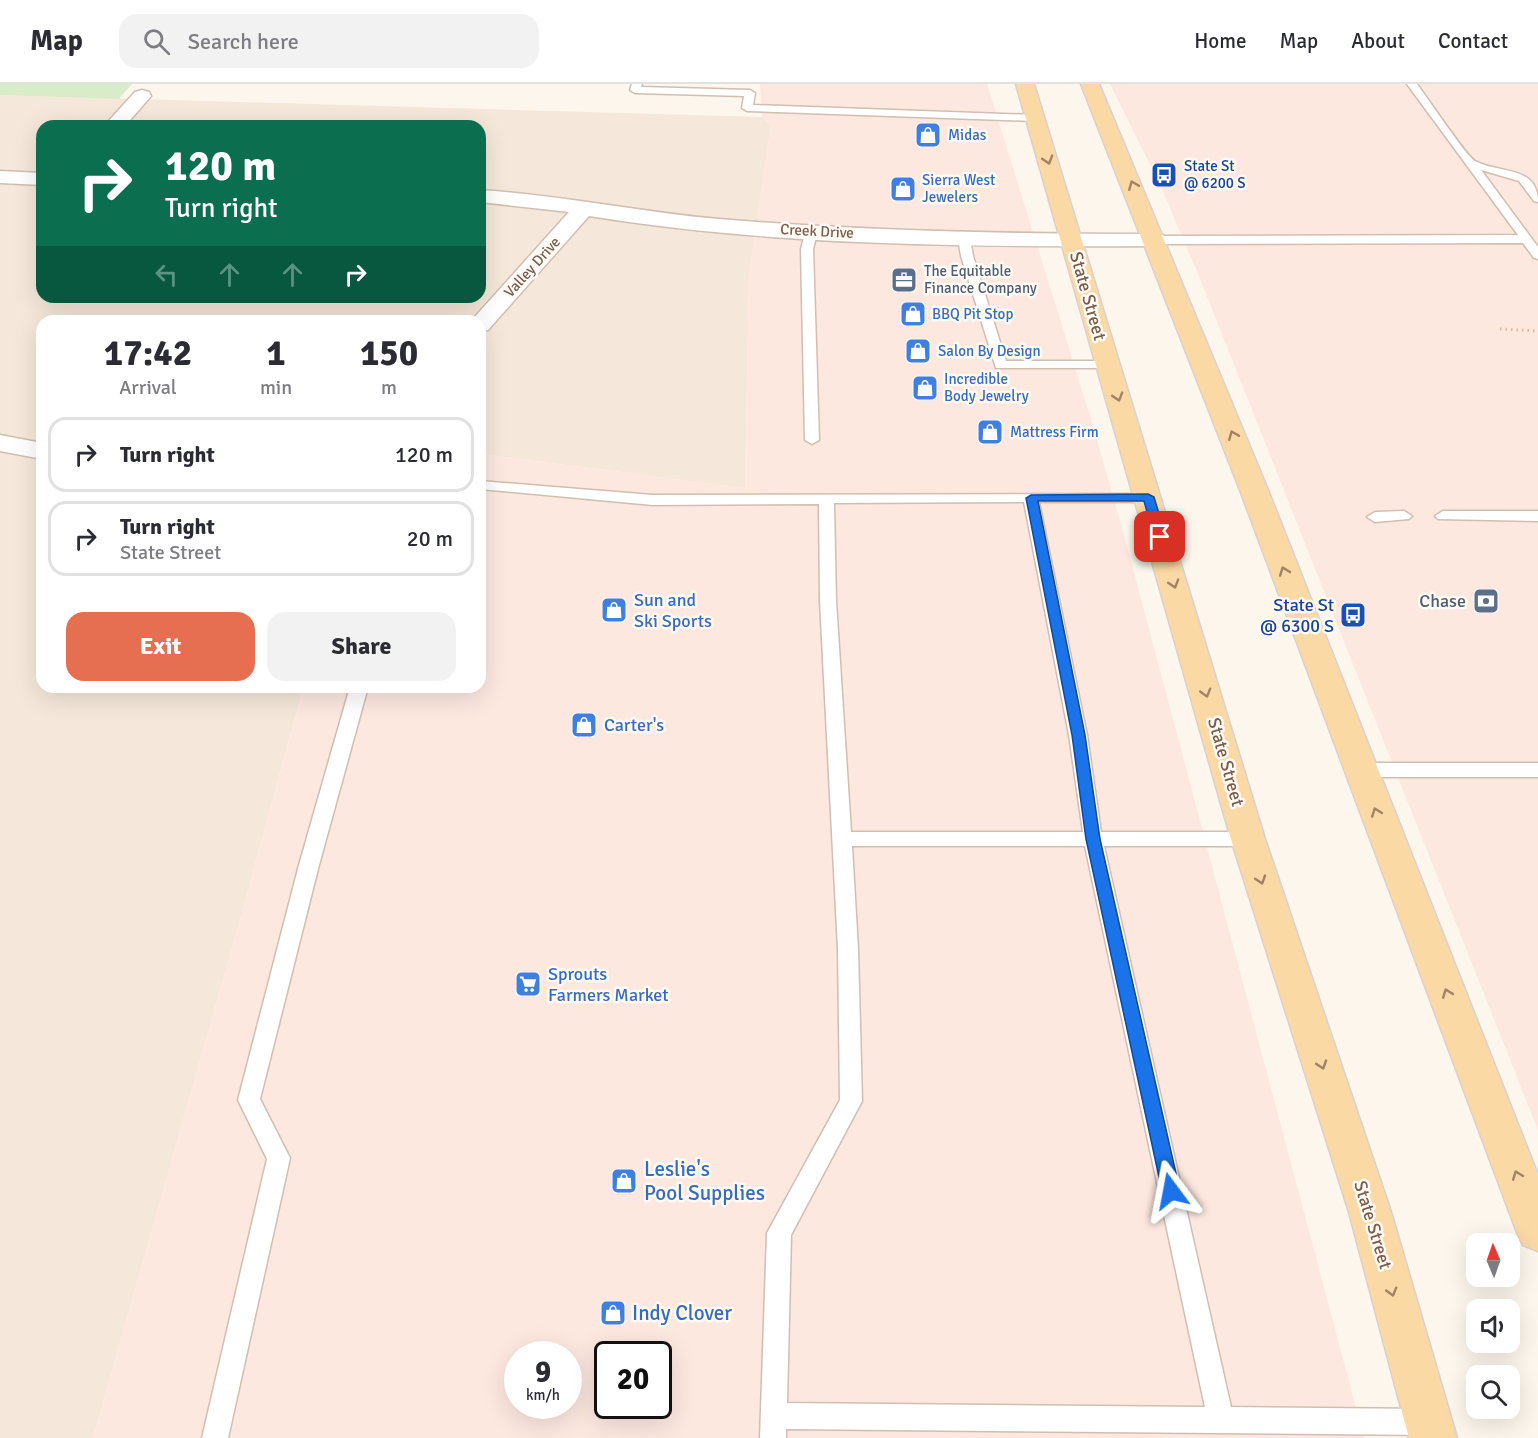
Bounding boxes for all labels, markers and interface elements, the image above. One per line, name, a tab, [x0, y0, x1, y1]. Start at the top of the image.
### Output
search box	[119, 14, 539, 68]
text: Map	[30, 24, 83, 58]
icon: search	[140, 25, 173, 58]
text: Search here	[188, 28, 299, 55]
text: Home	[1194, 28, 1247, 54]
text: Map	[1280, 28, 1318, 54]
text: About	[1351, 28, 1405, 54]
text: Contact	[1438, 28, 1508, 54]
shop icon: Midas	[913, 120, 943, 150]
place label: Midas	[948, 126, 987, 144]
text: 120 m	[165, 141, 276, 192]
icon: right	[66, 144, 144, 222]
one-way arrow	[1041, 154, 1053, 165]
place label: State St @ 6200 S	[1184, 157, 1246, 192]
bus stop icon: State St @ 6200 S	[1149, 160, 1179, 190]
place label: Sierra West Jewelers	[922, 171, 995, 206]
shop icon: Sierra West Jewelers	[888, 174, 918, 204]
one-way arrow	[1128, 181, 1140, 192]
text: Turn right	[165, 192, 278, 225]
street label: Creek Drive	[780, 220, 854, 242]
street label: Valley Drive	[500, 233, 564, 301]
street label: State Street	[1065, 249, 1111, 343]
icon: left	[150, 258, 183, 291]
icon: ahead	[213, 258, 246, 291]
icon: ahead	[276, 258, 309, 291]
icon: right	[339, 258, 372, 291]
place label: The Equitable Finance Company	[924, 262, 1037, 297]
office icon: The Equitable Finance Company	[889, 265, 919, 295]
shop icon: BBQ Pit Stop	[898, 299, 928, 329]
place label: BBQ Pit Stop	[932, 305, 1013, 323]
text: 17:42	[104, 331, 192, 376]
text: 1	[266, 331, 286, 376]
text: 150	[360, 331, 418, 376]
shop icon: Salon By Design	[903, 336, 933, 366]
place label: Salon By Design	[938, 342, 1041, 360]
place label: Incredible Body Jewelry	[944, 370, 1029, 405]
shop icon: Incredible Body Jewelry	[910, 373, 940, 403]
text: Arrival	[119, 375, 177, 400]
text: min	[260, 375, 292, 400]
text: m	[381, 375, 397, 400]
one-way arrow	[1111, 392, 1123, 402]
shop icon: Mattress Firm	[975, 417, 1005, 447]
place label: Mattress Firm	[1010, 423, 1099, 441]
one-way arrow	[1228, 430, 1240, 441]
icon: right	[69, 438, 102, 471]
text: Turn right	[120, 441, 215, 468]
text: 120 m	[395, 441, 453, 468]
pin	[1134, 511, 1185, 562]
text: Turn right	[120, 513, 215, 540]
icon: arrive	[1143, 520, 1176, 553]
icon: right	[69, 522, 102, 555]
text: 20 m	[407, 525, 453, 552]
text: State Street	[120, 540, 221, 565]
one-way arrow	[1279, 566, 1292, 576]
one-way arrow	[1167, 578, 1179, 589]
bank icon: Chase	[1471, 586, 1501, 616]
place label: Sun and Ski Sports	[634, 589, 712, 632]
place label: Chase	[1419, 590, 1466, 612]
place label: State St @ 6300 S	[1260, 594, 1334, 637]
shop icon: Sun and Ski Sports	[599, 595, 629, 625]
bus stop icon: State St @ 6300 S	[1338, 600, 1368, 630]
button: Exit	[66, 612, 255, 681]
button: Share	[267, 612, 456, 681]
one-way arrow	[1199, 687, 1211, 698]
shop icon: Carter's	[569, 710, 599, 740]
place label: Carter's	[604, 714, 664, 736]
street label: State Street	[1203, 715, 1249, 809]
one-way arrow	[1371, 807, 1384, 817]
one-way arrow	[1254, 874, 1267, 885]
place label: Sprouts Farmers Market	[548, 963, 669, 1006]
supermarket icon: Sprouts Farmers Market	[513, 969, 543, 999]
one-way arrow	[1442, 988, 1454, 999]
one-way arrow	[1315, 1059, 1327, 1070]
place label: Leslie's Pool Supplies	[644, 1156, 765, 1206]
position arrow	[1139, 1159, 1203, 1223]
shop icon: Leslie's Pool Supplies	[609, 1166, 639, 1196]
one-way arrow	[1512, 1170, 1524, 1181]
street label: State Street	[1349, 1178, 1397, 1272]
north arrow	[1466, 1233, 1520, 1287]
map controls	[1466, 1233, 1520, 1419]
one-way arrow	[1385, 1286, 1397, 1297]
shop icon: Indy Clover	[598, 1298, 628, 1328]
button: sound	[1466, 1299, 1520, 1353]
place label: Indy Clover	[632, 1300, 732, 1326]
speed limit sign: 20	[594, 1341, 672, 1419]
text: 9	[535, 1354, 551, 1391]
button: search	[1466, 1365, 1520, 1419]
text: km/h	[526, 1386, 560, 1404]

